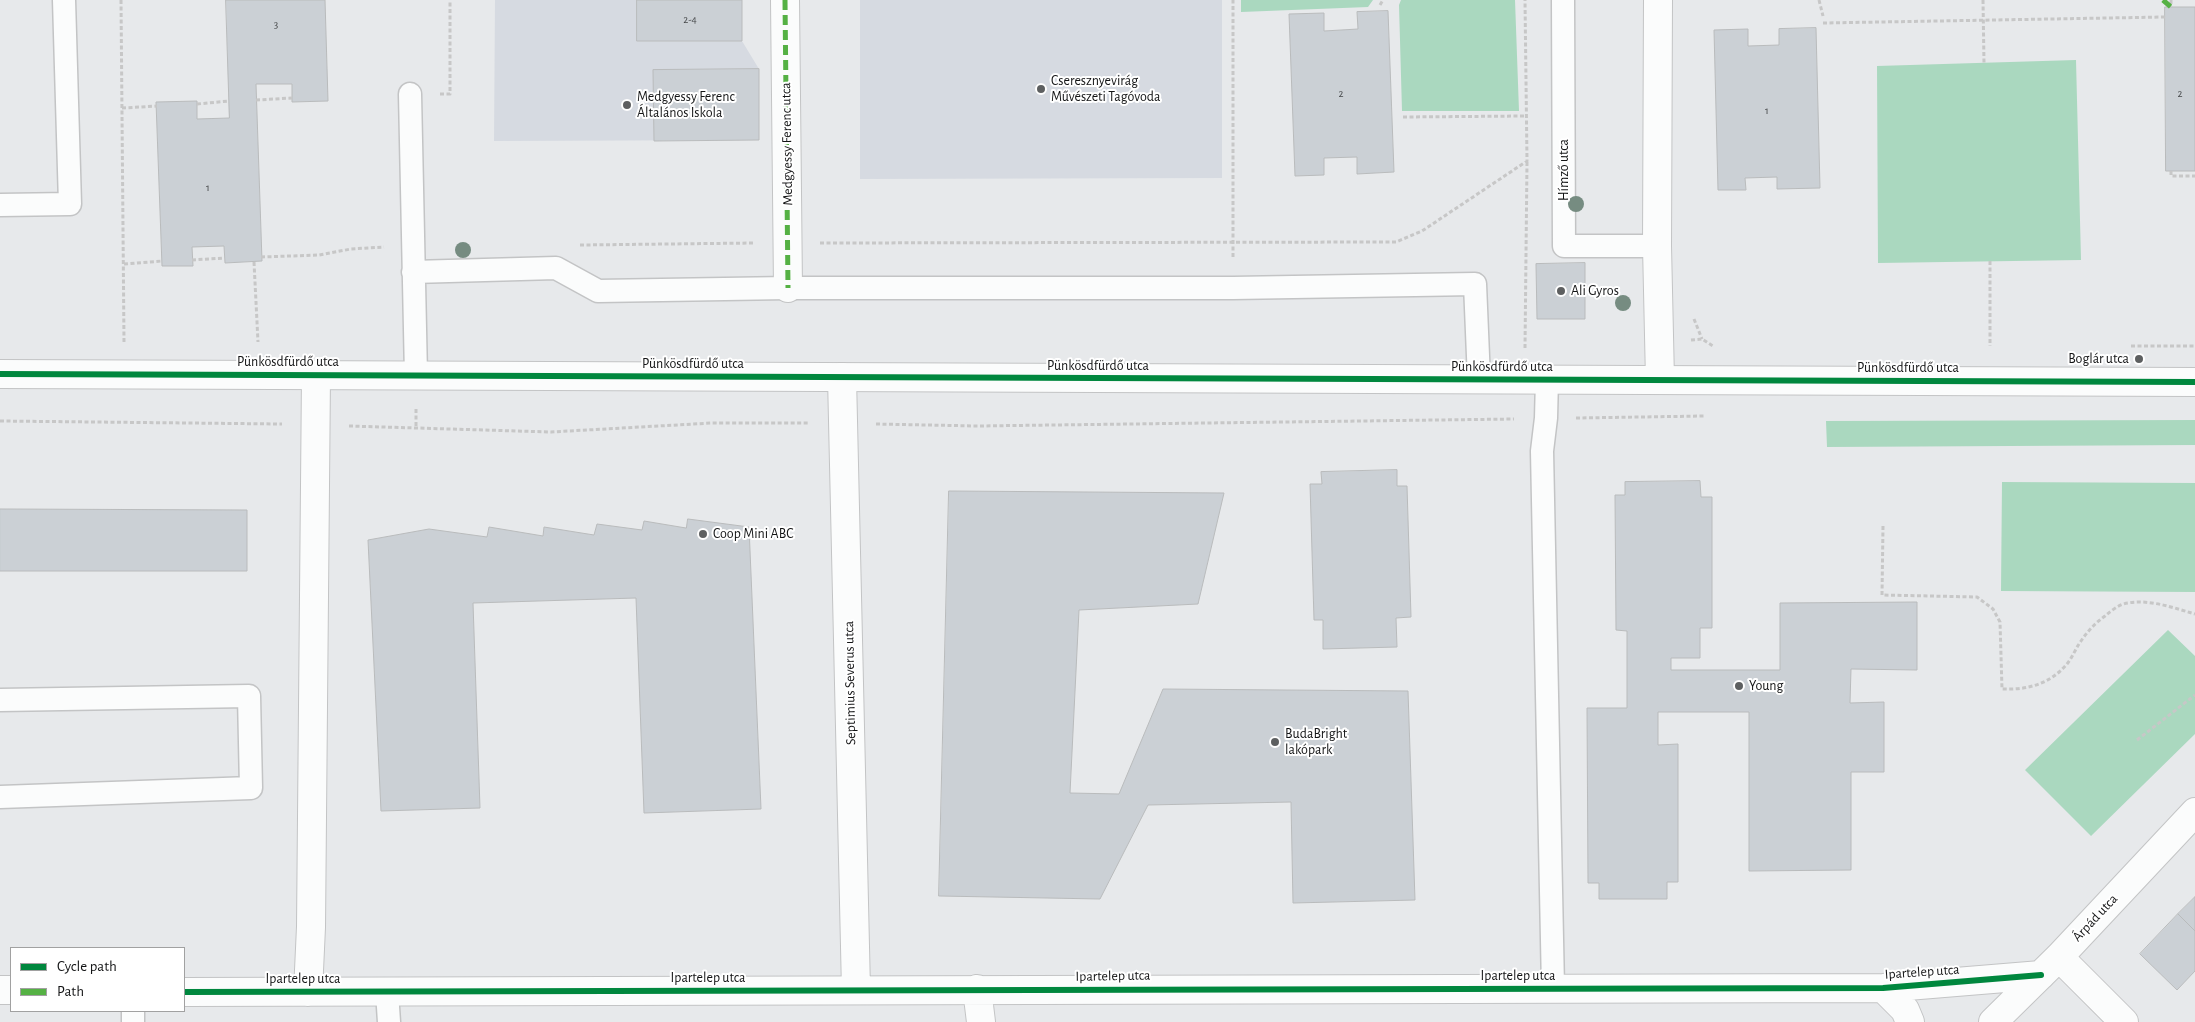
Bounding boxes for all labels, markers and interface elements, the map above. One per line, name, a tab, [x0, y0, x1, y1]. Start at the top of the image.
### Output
house number: 2-4	[683, 13, 697, 27]
house number: 3	[274, 18, 278, 32]
place label: Cseresznyevirág Művészeti Tagóvoda	[1051, 73, 1160, 105]
street label: Medgyessy Ferenc utca	[778, 82, 796, 206]
marker: Cseresznyevirág Művészeti Tagóvoda	[1035, 83, 1047, 95]
house number: 2	[1338, 87, 1344, 101]
house number: 2	[2177, 87, 2183, 101]
place label: Medgyessy Ferenc Általános Iskola	[637, 89, 735, 121]
marker: Medgyessy Ferenc Általános Iskola	[621, 99, 633, 111]
house number: 1	[1765, 104, 1769, 118]
street label: Hímző utca	[1556, 139, 1572, 201]
house number: 1	[206, 181, 210, 195]
place label: Ali Gyros	[1571, 283, 1619, 299]
marker: Ali Gyros	[1555, 285, 1567, 297]
place label: Boglár utca	[2068, 351, 2129, 367]
marker: Boglár utca	[2133, 353, 2145, 365]
street label: Pünkösdfürdő utca	[237, 354, 339, 370]
street label: Pünkösdfürdő utca	[642, 356, 744, 372]
street label: Pünkösdfürdő utca	[1047, 358, 1149, 374]
street label: Pünkösdfürdő utca	[1451, 359, 1553, 375]
street label: Pünkösdfürdő utca	[1857, 360, 1959, 376]
place label: Coop Mini ABC	[713, 526, 793, 542]
marker: Coop Mini ABC	[697, 528, 709, 540]
street label: Septimius Severus utca	[841, 621, 859, 745]
place label: Young	[1749, 678, 1783, 694]
marker: Young	[1733, 680, 1745, 692]
place label: BudaBright lakópark	[1285, 726, 1347, 759]
marker: BudaBright lakópark	[1269, 736, 1281, 748]
street label: Árpád utca	[2069, 891, 2121, 945]
legend	[10, 947, 185, 1012]
text: Cycle path	[57, 959, 117, 974]
street label: Ipartelep utca	[1884, 961, 1960, 983]
street label: Ipartelep utca	[1075, 967, 1151, 985]
street label: Ipartelep utca	[1481, 968, 1555, 984]
street label: Ipartelep utca	[671, 970, 745, 986]
street label: Ipartelep utca	[266, 971, 340, 987]
text: Path	[57, 984, 84, 999]

